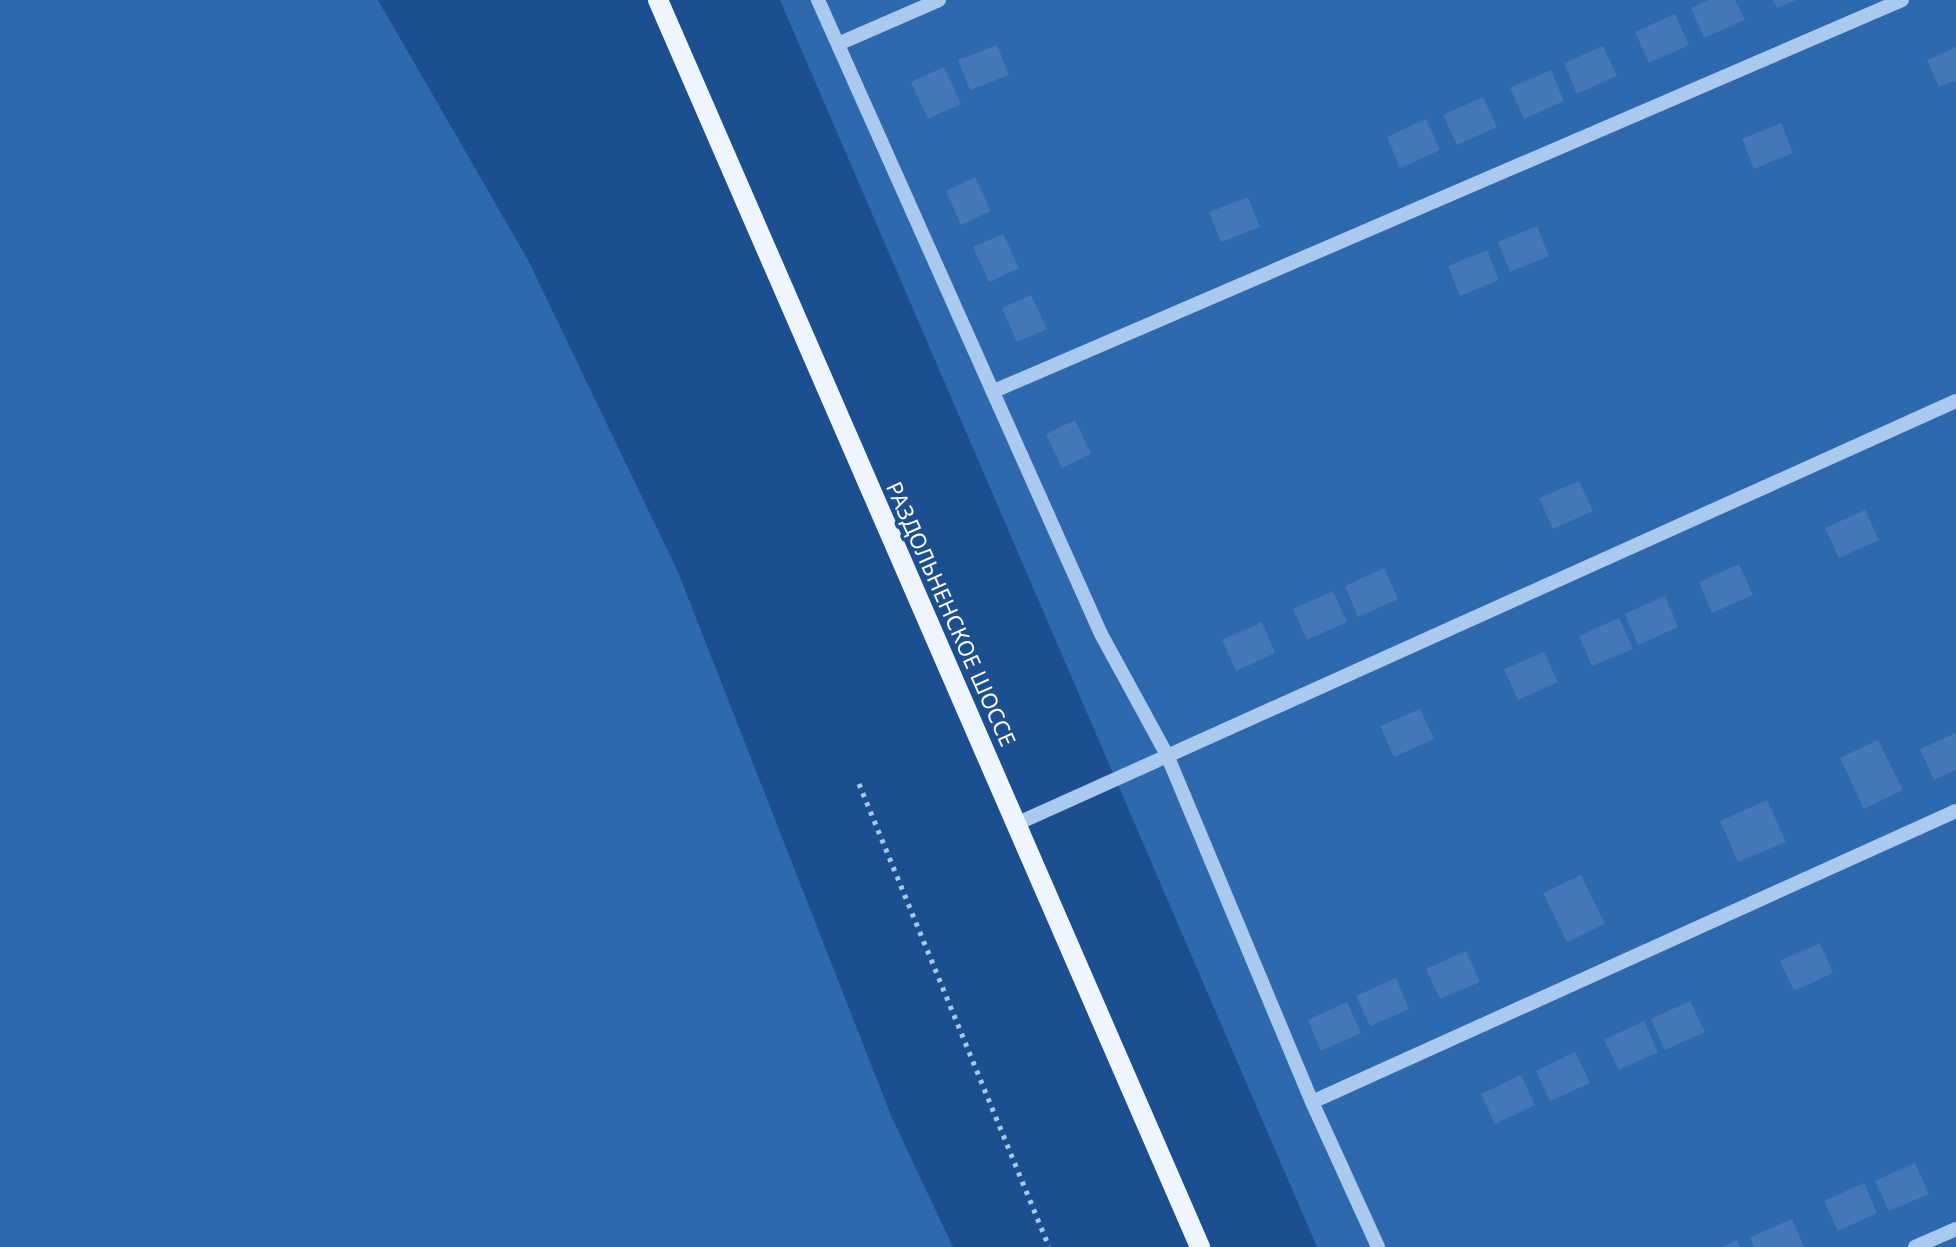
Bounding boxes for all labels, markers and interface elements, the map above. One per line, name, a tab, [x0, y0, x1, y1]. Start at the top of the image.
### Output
street label: РАЗДОЛЬНЕНСКОЕ ШОССЕ	[880, 477, 1024, 751]

